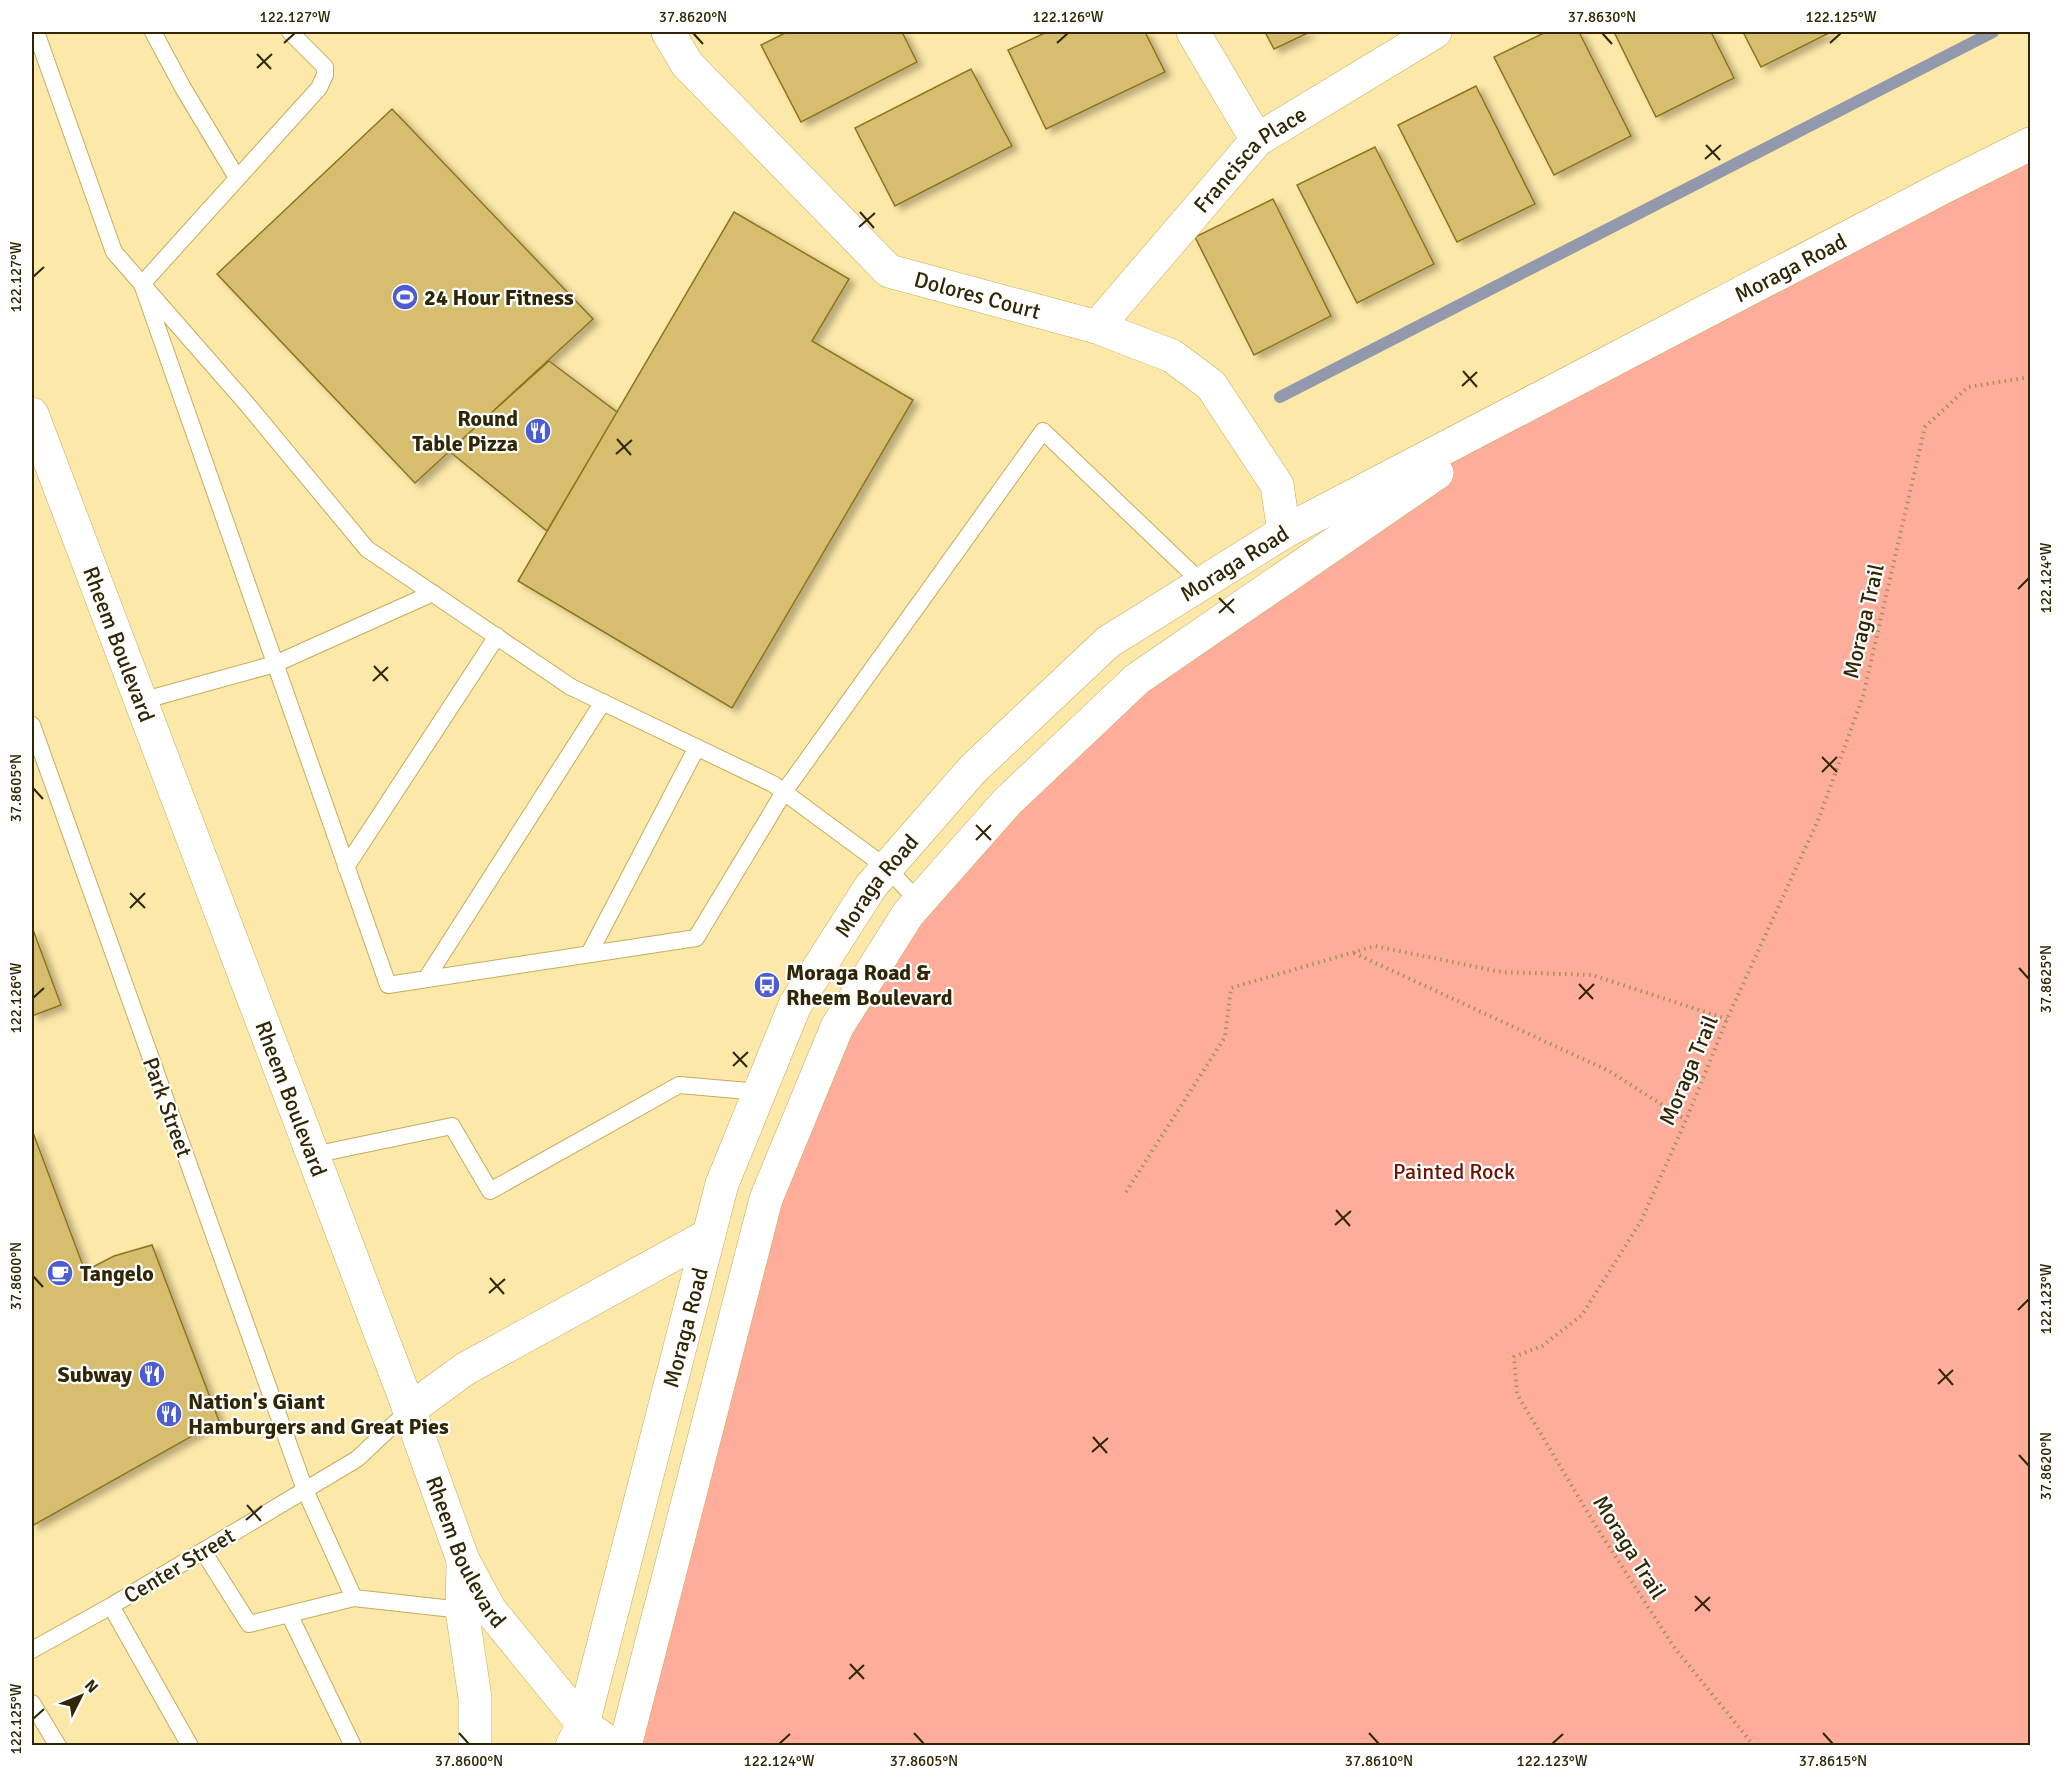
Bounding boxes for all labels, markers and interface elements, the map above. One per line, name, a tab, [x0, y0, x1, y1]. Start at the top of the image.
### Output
text: 122.127°W	[260, 8, 331, 26]
text: 37.8620°N	[659, 8, 727, 26]
text: 122.126°W	[1033, 8, 1104, 26]
text: 37.8630°N	[1568, 8, 1636, 26]
text: 122.125°W	[1806, 8, 1877, 26]
street label: Francisca Place	[1188, 100, 1311, 218]
street label: Moraga Road	[1730, 227, 1851, 308]
text: 122.127°W	[7, 241, 25, 312]
street label: Dolores Court	[911, 265, 1044, 325]
sports icon: 24 Hour Fitness	[390, 282, 420, 312]
place label: 24 Hour Fitness	[424, 284, 574, 311]
place label: Round Table Pizza	[412, 405, 518, 457]
restaurant icon: Round Table Pizza	[523, 416, 553, 446]
street label: Moraga Road	[1175, 520, 1294, 608]
text: 122.124°W	[2037, 542, 2055, 613]
street label: Moraga Trail	[1837, 561, 1890, 681]
street label: Rheem Boulevard	[77, 563, 160, 726]
text: 37.8605°N	[7, 754, 25, 822]
street label: Moraga Road	[829, 829, 924, 943]
text: 37.8625°N	[2037, 945, 2055, 1013]
place label: Moraga Road & Rheem Boulevard	[786, 959, 953, 1011]
text: 122.126°W	[7, 962, 25, 1033]
bus stop icon: Moraga Road & Rheem Boulevard	[752, 970, 782, 1000]
street label: Moraga Trail	[1653, 1011, 1724, 1129]
street label: Rheem Boulevard	[249, 1017, 333, 1180]
street label: Park Street	[137, 1053, 198, 1161]
park label: Painted Rock	[1393, 1158, 1515, 1185]
text: 37.8600°N	[7, 1242, 25, 1310]
cafe icon: Tangelo	[45, 1258, 75, 1288]
place label: Tangelo	[80, 1260, 154, 1287]
text: 122.123°W	[2037, 1263, 2055, 1334]
street label: Moraga Road	[657, 1265, 714, 1391]
restaurant icon: Subway	[137, 1359, 167, 1389]
place label: Subway	[57, 1361, 132, 1388]
place label: Nation's Giant Hamburgers and Great Pies	[188, 1388, 449, 1440]
restaurant icon: Nation's Giant Hamburgers and Great Pies	[154, 1399, 184, 1429]
text: 37.8620°N	[2037, 1432, 2055, 1500]
street label: Rheem Boulevard	[420, 1472, 512, 1633]
street label: Moraga Trail	[1587, 1490, 1672, 1604]
street label: Center Street	[119, 1522, 240, 1609]
north arrow	[51, 1666, 111, 1726]
text: N	[80, 1676, 102, 1697]
text: 122.125°W	[7, 1683, 25, 1754]
text: 37.8600°N	[435, 1752, 503, 1770]
text: 122.124°W	[744, 1752, 815, 1770]
text: 37.8605°N	[890, 1752, 958, 1770]
text: 37.8610°N	[1345, 1752, 1413, 1770]
text: 122.123°W	[1517, 1752, 1588, 1770]
text: 37.8615°N	[1799, 1752, 1867, 1770]

